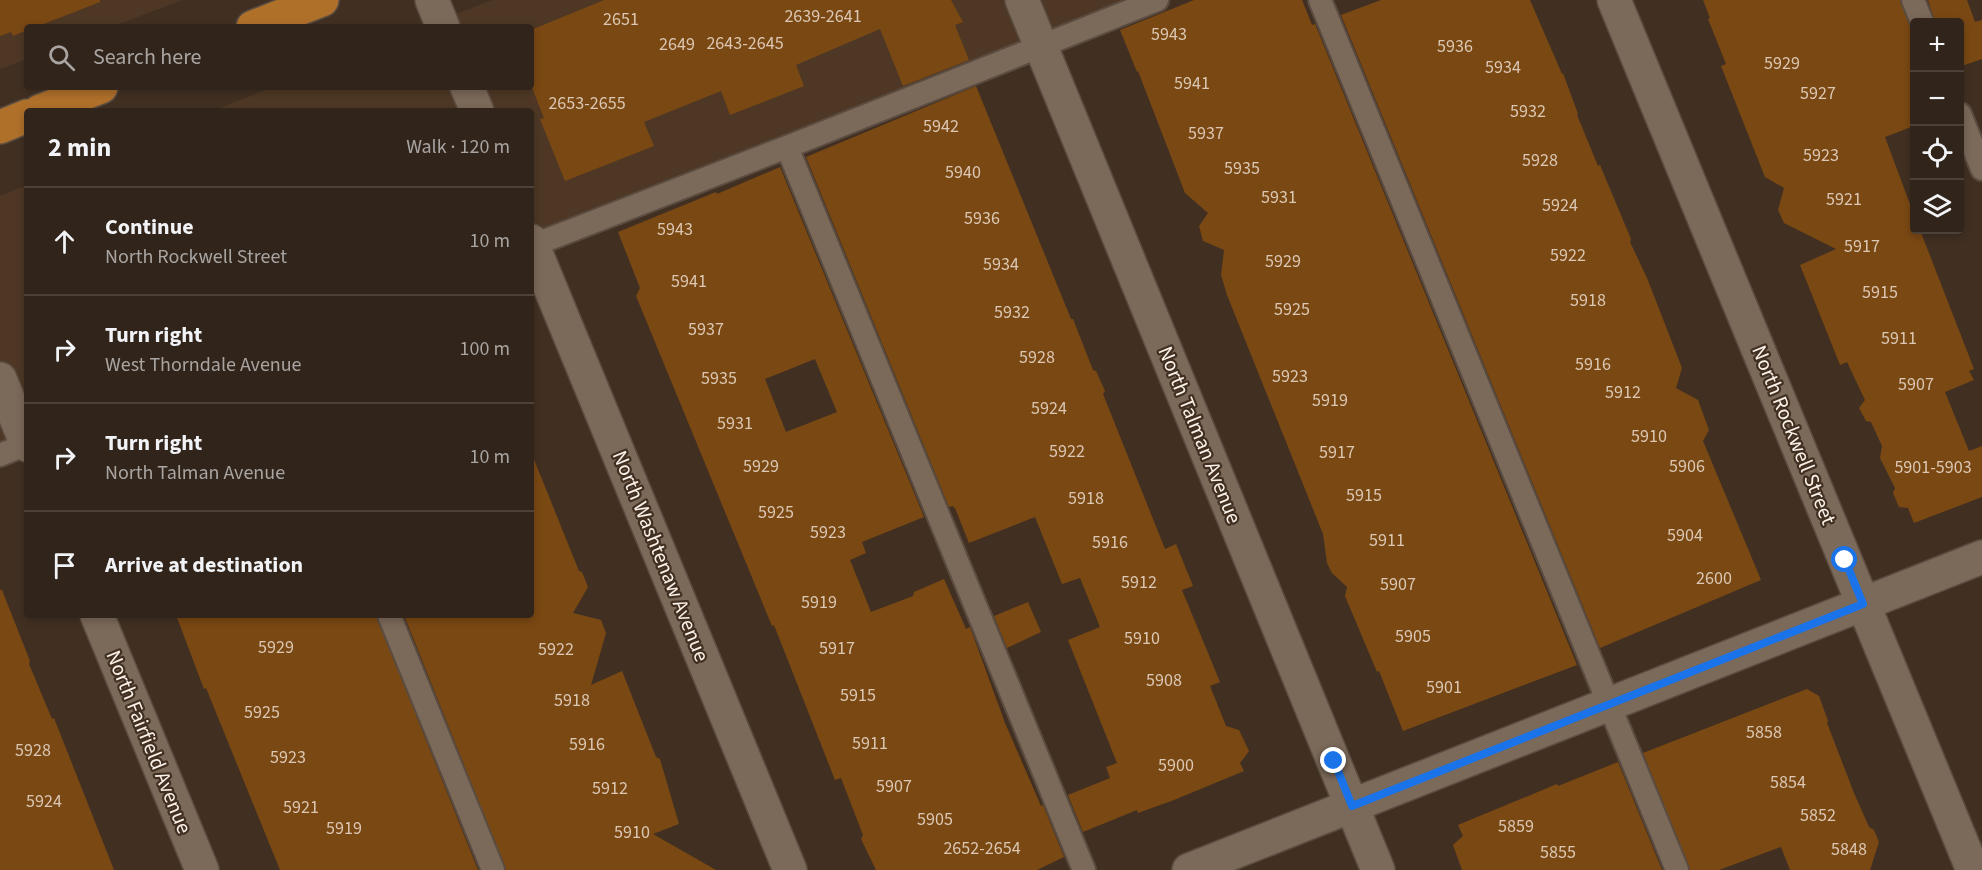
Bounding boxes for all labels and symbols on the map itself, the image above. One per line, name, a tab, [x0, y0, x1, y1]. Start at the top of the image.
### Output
house number: 2639-2641	[784, 4, 862, 29]
house number: 2651	[603, 7, 639, 32]
house number: 5943	[1151, 22, 1187, 47]
house number: 2643-2645	[706, 31, 784, 56]
house number: 2649	[659, 32, 695, 57]
house number: 5936	[1437, 34, 1473, 59]
house number: 5929	[1764, 51, 1800, 76]
house number: 5934	[1485, 55, 1521, 80]
house number: 5941	[1174, 71, 1210, 96]
house number: 5927	[1800, 81, 1836, 106]
house number: 2653-2655	[548, 91, 626, 116]
house number: 5932	[1510, 99, 1546, 124]
house number: 5942	[923, 114, 959, 139]
house number: 5937	[1188, 121, 1224, 146]
house number: 5923	[1803, 143, 1839, 168]
house number: 5928	[1522, 148, 1558, 173]
house number: 5935	[1224, 156, 1260, 181]
house number: 5940	[945, 160, 981, 185]
house number: 5931	[1261, 185, 1297, 210]
house number: 5921	[1826, 187, 1862, 212]
house number: 5924	[1542, 193, 1578, 218]
house number: 5936	[964, 206, 1000, 231]
house number: 5943	[657, 217, 693, 242]
house number: 5917	[1844, 234, 1880, 259]
house number: 5922	[1550, 243, 1586, 268]
house number: 5929	[1265, 249, 1301, 274]
house number: 5934	[983, 252, 1019, 277]
house number: 5941	[671, 269, 707, 294]
house number: 5915	[1862, 280, 1898, 305]
house number: 5918	[1570, 288, 1606, 313]
house number: 5925	[1274, 297, 1310, 322]
house number: 5932	[994, 300, 1030, 325]
house number: 5937	[688, 317, 724, 342]
house number: 5911	[1881, 326, 1917, 351]
street label: North Rockwell Street	[1744, 341, 1844, 529]
street label: North Talman Avenue	[1151, 342, 1249, 528]
house number: 5928	[1019, 345, 1055, 370]
house number: 5916	[1575, 352, 1611, 377]
house number: 5923	[1272, 364, 1308, 389]
house number: 5935	[701, 366, 737, 391]
house number: 5907	[1898, 372, 1934, 397]
house number: 5912	[1605, 380, 1641, 405]
house number: 5919	[1312, 388, 1348, 413]
house number: 5924	[1031, 396, 1067, 421]
house number: 5931	[717, 411, 753, 436]
house number: 5910	[1631, 424, 1667, 449]
house number: 5922	[1049, 439, 1085, 464]
house number: 5917	[1319, 440, 1355, 465]
street label: North Washtenaw Avenue	[605, 446, 717, 666]
house number: 5929	[743, 454, 779, 479]
house number: 5906	[1669, 454, 1705, 479]
house number: 5901-5903	[1894, 455, 1972, 480]
house number: 5915	[1346, 483, 1382, 508]
house number: 5918	[1068, 486, 1104, 511]
house number: 5925	[758, 500, 794, 525]
house number: 5923	[810, 520, 846, 545]
house number: 5904	[1667, 523, 1703, 548]
house number: 5911	[1369, 528, 1405, 553]
house number: 5916	[1092, 530, 1128, 555]
route start	[1831, 546, 1857, 572]
house number: 2600	[1696, 566, 1732, 591]
house number: 5912	[1121, 570, 1157, 595]
house number: 5907	[1380, 572, 1416, 597]
house number: 5919	[801, 590, 837, 615]
house number: 5905	[1395, 624, 1431, 649]
house number: 5910	[1124, 626, 1160, 651]
house number: 5929	[258, 635, 294, 660]
house number: 5917	[819, 636, 855, 661]
house number: 5922	[538, 637, 574, 662]
street label: North Fairfield Avenue	[99, 646, 199, 838]
house number: 5908	[1146, 668, 1182, 693]
house number: 5901	[1426, 675, 1462, 700]
house number: 5915	[840, 683, 876, 708]
house number: 5918	[554, 688, 590, 713]
house number: 5925	[244, 700, 280, 725]
house number: 5858	[1746, 720, 1782, 745]
house number: 5911	[852, 731, 888, 756]
house number: 5916	[569, 732, 605, 757]
house number: 5928	[15, 738, 51, 763]
house number: 5923	[270, 745, 306, 770]
route end	[1320, 747, 1346, 773]
house number: 5900	[1158, 753, 1194, 778]
house number: 5854	[1770, 770, 1806, 795]
house number: 5907	[876, 774, 912, 799]
house number: 5912	[592, 776, 628, 801]
house number: 5924	[26, 789, 62, 814]
house number: 5921	[283, 795, 319, 820]
house number: 5852	[1800, 803, 1836, 828]
house number: 5905	[917, 807, 953, 832]
house number: 5859	[1498, 814, 1534, 839]
house number: 5919	[326, 816, 362, 841]
house number: 5910	[614, 820, 650, 845]
house number: 2652-2654	[943, 836, 1021, 861]
house number: 5848	[1831, 837, 1867, 862]
house number: 5855	[1540, 840, 1576, 865]

